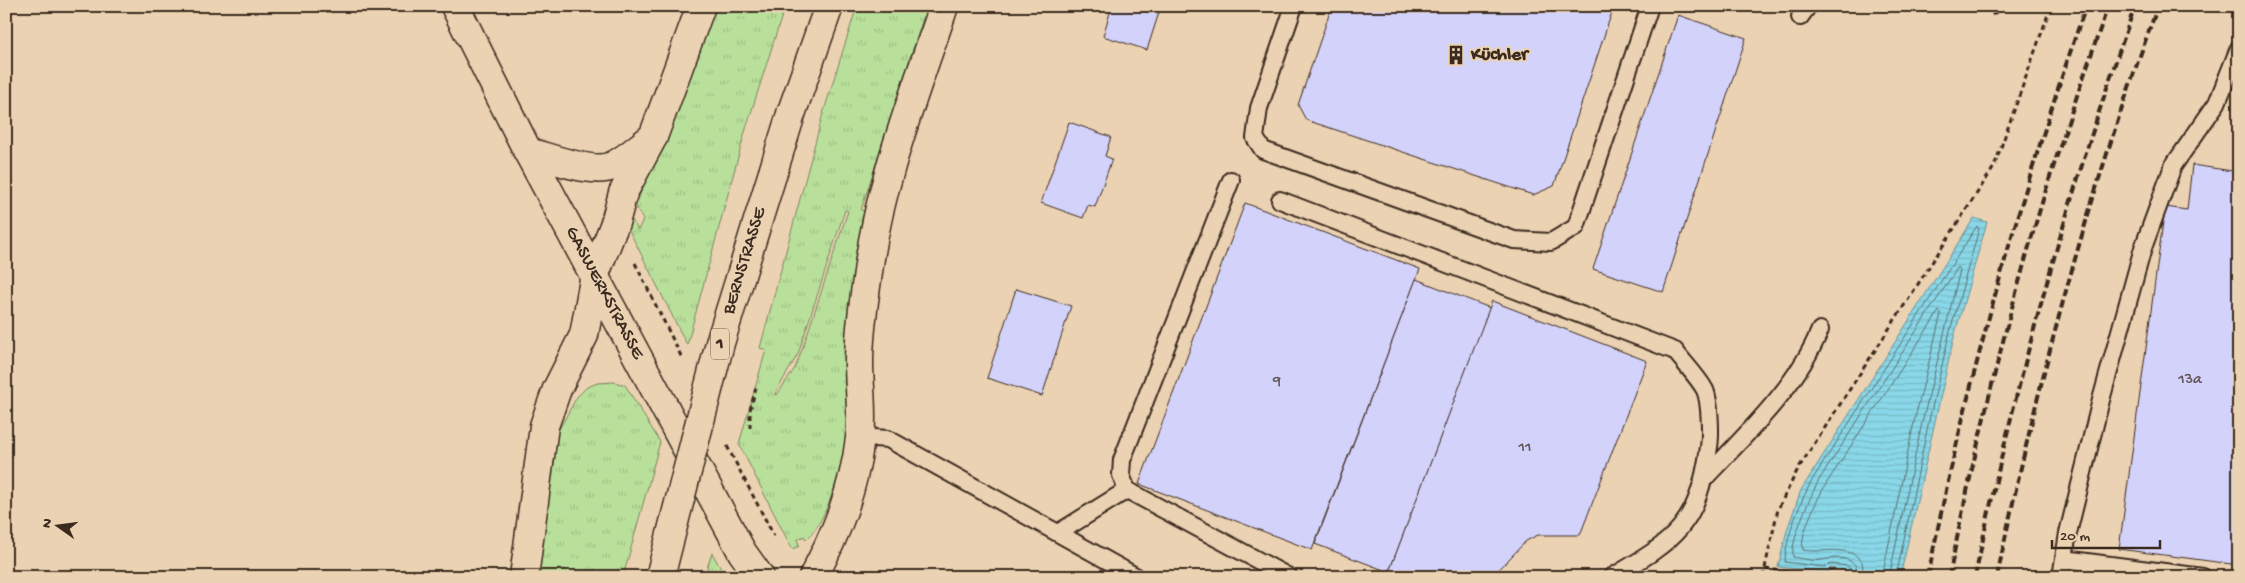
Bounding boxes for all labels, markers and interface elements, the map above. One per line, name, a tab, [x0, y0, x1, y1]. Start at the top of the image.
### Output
building icon: Küchler	[1445, 44, 1467, 66]
place label: Küchler	[1470, 44, 1530, 67]
street label: BERNSTRASSE	[718, 204, 773, 318]
street label: GASWERKSTRASSE	[559, 223, 649, 364]
road number: 1	[711, 328, 729, 359]
house number: 13a	[2177, 371, 2203, 390]
house number: 9	[1272, 373, 1281, 392]
house number: 11	[1518, 439, 1531, 458]
north arrow	[32, 500, 82, 550]
text: N	[38, 517, 57, 530]
scale bar	[2052, 518, 2160, 550]
text: 20 m	[2060, 528, 2090, 546]

